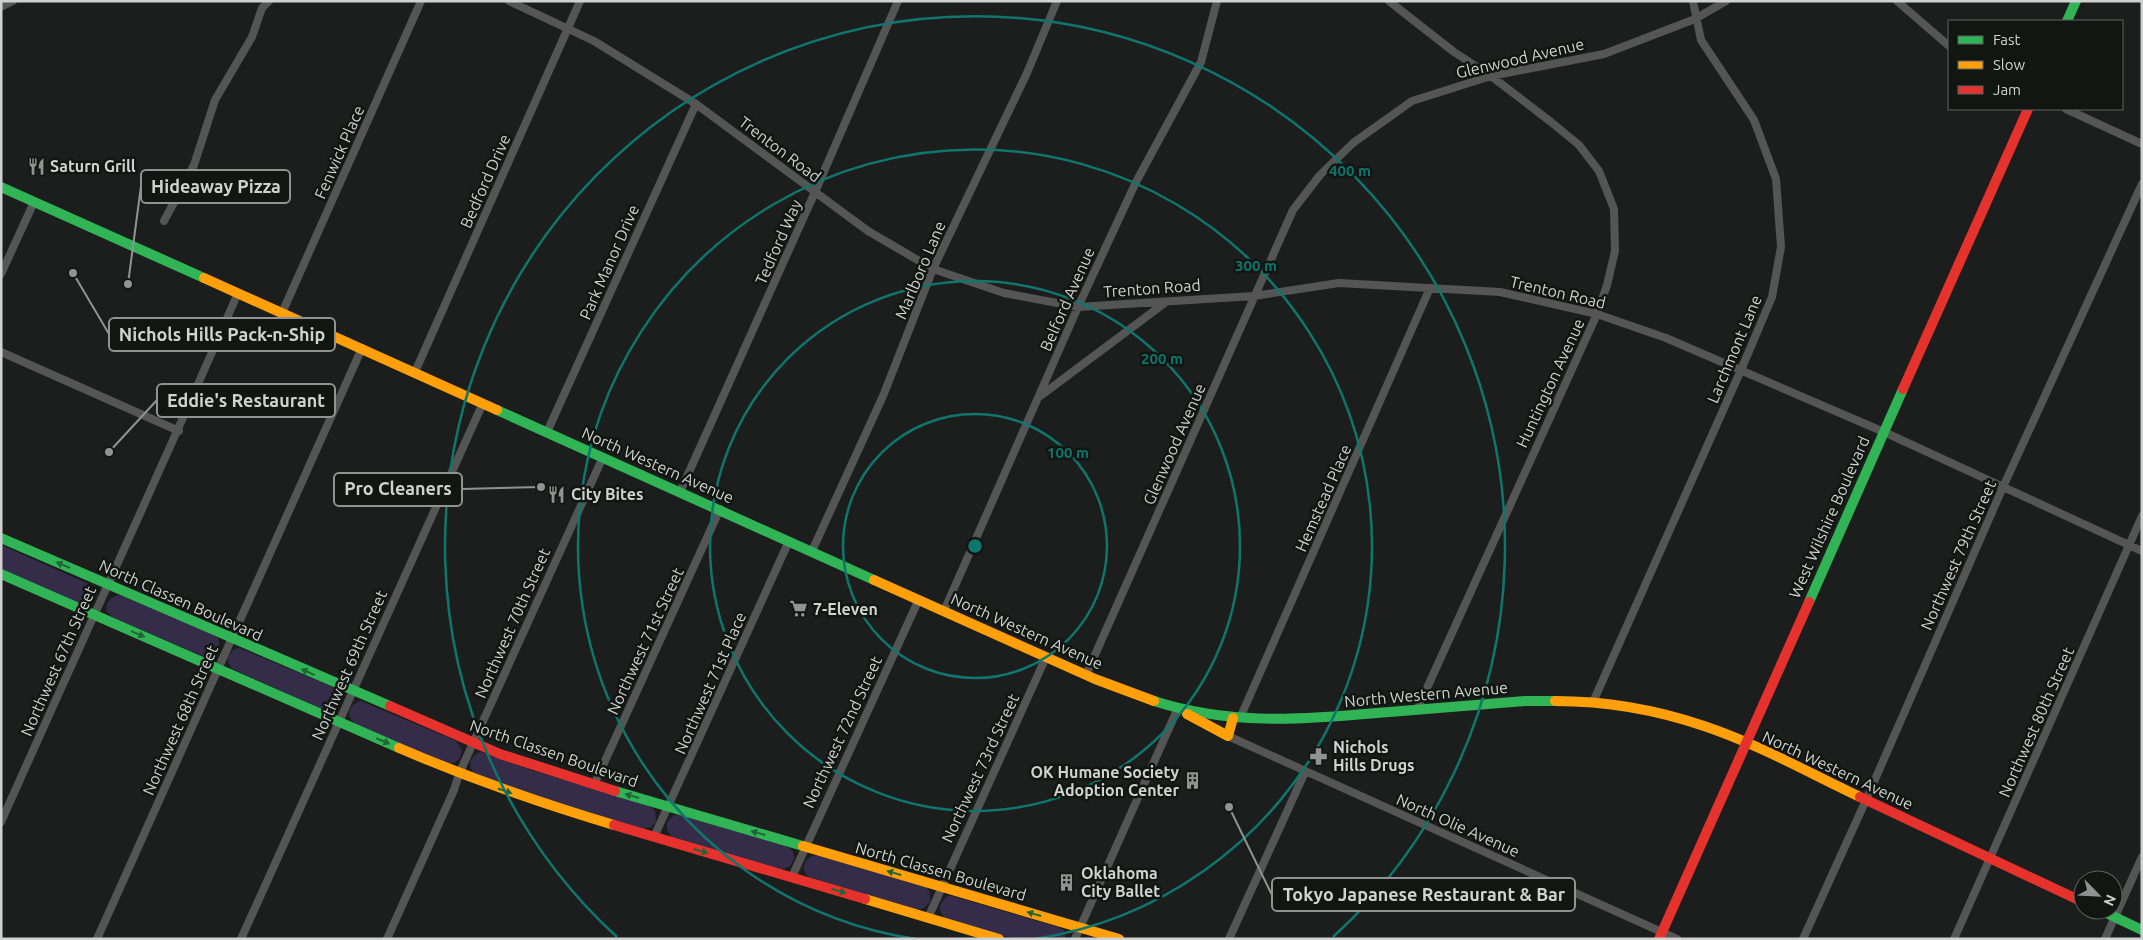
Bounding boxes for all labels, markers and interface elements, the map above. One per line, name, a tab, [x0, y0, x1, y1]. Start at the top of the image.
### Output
legend	[1948, 20, 2123, 110]
text: Fast	[1993, 31, 2021, 48]
street label: Glenwood Avenue	[1454, 35, 1586, 81]
text: Slow	[1993, 56, 2026, 73]
text: Jam	[1993, 81, 2021, 98]
street label: Fenwick Place	[310, 103, 368, 201]
street label: Trenton Road	[736, 112, 824, 186]
street label: Bedford Drive	[456, 131, 514, 231]
restaurant icon: Saturn Grill	[26, 156, 46, 176]
place label: Saturn Grill	[50, 157, 136, 175]
text: 400 m	[1329, 162, 1371, 179]
callout: Hideaway Pizza	[141, 170, 290, 203]
text: Hideaway Pizza	[151, 176, 281, 196]
street label: Tedford Way	[751, 196, 805, 287]
street label: Park Manor Drive	[576, 202, 642, 322]
street label: Marlboro Lane	[891, 218, 949, 322]
street label: Belford Avenue	[1036, 244, 1098, 354]
text: 300 m	[1235, 257, 1277, 274]
street label: Trenton Road	[1508, 272, 1608, 312]
street label: Trenton Road	[1103, 276, 1201, 300]
street label: Larchmont Lane	[1703, 292, 1765, 406]
street label: Huntington Avenue	[1512, 316, 1588, 450]
callout: Nichols Hills Pack-n-Ship	[109, 318, 335, 351]
text: Nichols Hills Pack-n-Ship	[119, 324, 325, 344]
text: 200 m	[1141, 350, 1183, 367]
street label: Glenwood Avenue	[1139, 381, 1209, 507]
callout: Eddie's Restaurant	[157, 384, 335, 417]
text: Eddie's Restaurant	[167, 390, 325, 410]
street label: North Western Avenue	[579, 423, 737, 507]
street label: West Wilshire Boulevard	[1785, 433, 1873, 601]
street label: Hemstead Place	[1291, 442, 1355, 554]
text: 100 m	[1047, 444, 1089, 461]
callout: Pro Cleaners	[334, 473, 462, 506]
street label: Northwest 79th Street	[1917, 477, 1999, 633]
text: Pro Cleaners	[344, 478, 452, 498]
restaurant icon: City Bites	[547, 484, 567, 504]
place label: City Bites	[571, 485, 643, 503]
centre of rings	[966, 537, 984, 555]
street label: Northwest 70th Street	[471, 545, 553, 701]
street label: North Classen Boulevard	[97, 556, 265, 644]
one-way arrow	[56, 560, 70, 568]
street label: Northwest 71st Street	[603, 564, 687, 717]
street label: Northwest 67th Street	[17, 583, 99, 739]
street label: Northwest 69th Street	[308, 587, 390, 743]
street label: North Western Avenue	[948, 589, 1106, 673]
supermarket icon: 7-Eleven	[789, 599, 809, 619]
place label: 7-Eleven	[813, 600, 878, 618]
street label: Northwest 71st Place	[671, 609, 749, 757]
one-way arrow	[131, 630, 145, 638]
street label: Northwest 68th Street	[139, 642, 221, 798]
street label: Northwest 80th Street	[1995, 644, 2077, 800]
street label: Northwest 72nd Street	[799, 653, 885, 811]
one-way arrow	[301, 667, 315, 675]
street label: North Western Avenue	[1343, 678, 1509, 710]
street label: Northwest 73rd Street	[938, 690, 1023, 845]
street label: North Classen Boulevard	[467, 716, 641, 790]
street label: North Western Avenue	[1760, 727, 1916, 813]
one-way arrow	[376, 738, 390, 746]
place label: Nichols Hills Drugs	[1333, 738, 1415, 774]
pharmacy icon: Nichols Hills Drugs	[1309, 746, 1329, 766]
place label: OK Humane Society Adoption Center	[1030, 763, 1179, 799]
building icon: OK Humane Society Adoption Center	[1183, 771, 1203, 791]
one-way arrow	[497, 788, 512, 795]
street label: North Olie Avenue	[1394, 790, 1522, 860]
one-way arrow	[624, 791, 639, 799]
one-way arrow	[751, 828, 766, 836]
street label: North Classen Boulevard	[854, 838, 1028, 904]
one-way arrow	[694, 847, 709, 855]
place label: Oklahoma City Ballet	[1081, 864, 1160, 900]
one-way arrow	[887, 868, 902, 876]
north arrow	[2073, 870, 2123, 920]
building icon: Oklahoma City Ballet	[1057, 872, 1077, 892]
callout: Tokyo Japanese Restaurant & Bar	[1272, 878, 1575, 911]
text: Tokyo Japanese Restaurant & Bar	[1283, 884, 1566, 904]
one-way arrow	[831, 888, 846, 896]
text: N	[2100, 892, 2119, 908]
one-way arrow	[1026, 909, 1041, 917]

